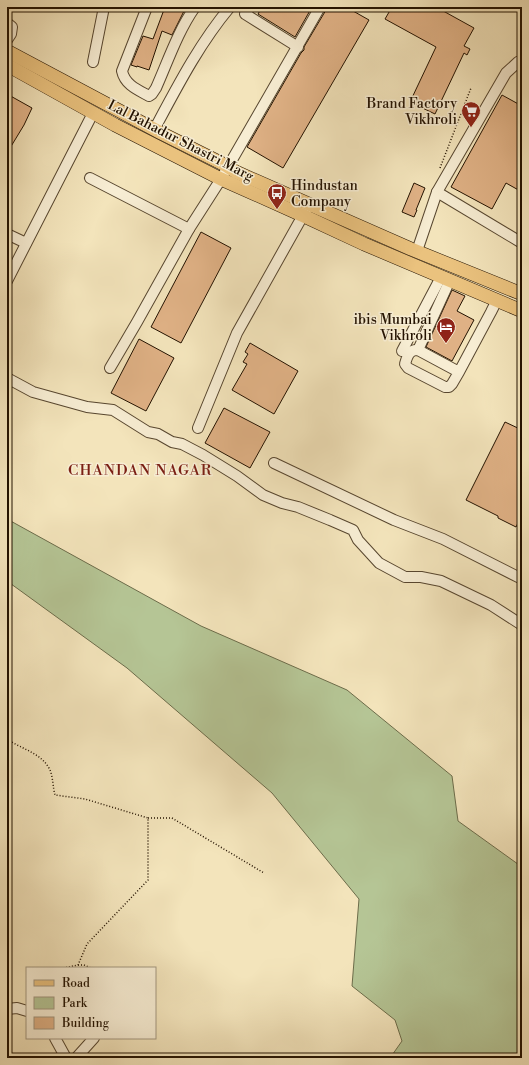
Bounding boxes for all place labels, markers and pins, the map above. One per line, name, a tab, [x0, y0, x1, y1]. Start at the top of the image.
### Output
place label: Brand Factory Vikhroli	[365, 95, 457, 129]
supermarket icon: Brand Factory Vikhroli	[460, 100, 482, 128]
place label: Hindustan Company	[291, 177, 359, 211]
bus stop icon: Hindustan Company	[266, 182, 288, 210]
place label: ibis Mumbai Vikhroli	[353, 311, 432, 345]
hotel icon: ibis Mumbai Vikhroli	[435, 316, 457, 344]

